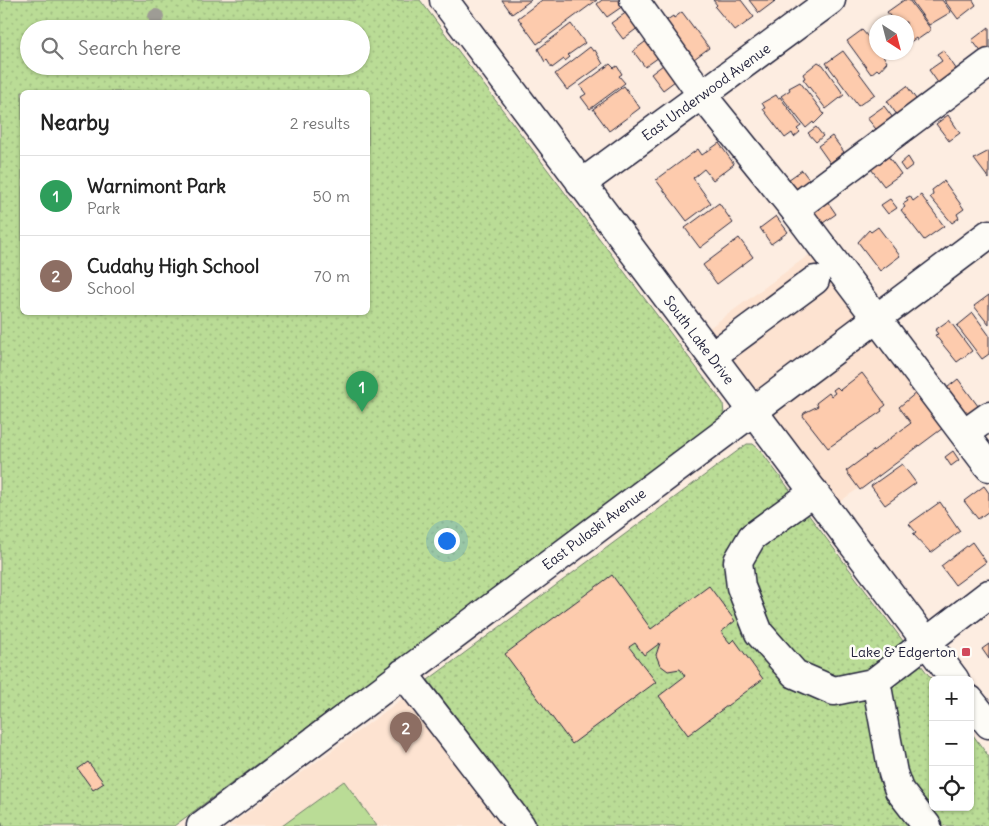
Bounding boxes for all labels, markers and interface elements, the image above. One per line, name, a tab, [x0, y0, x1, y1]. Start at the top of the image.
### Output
north arrow	[869, 15, 914, 60]
search box	[20, 20, 370, 75]
icon: search	[38, 34, 66, 62]
text: Search here	[78, 36, 181, 60]
street label: East Underwood Avenue	[638, 39, 774, 145]
text: Nearby	[40, 109, 110, 136]
text: 2 results	[290, 113, 350, 133]
text: Warnimont Park	[87, 174, 226, 198]
text: 1	[53, 186, 59, 206]
text: 50 m	[312, 186, 350, 206]
text: Park	[87, 198, 120, 218]
text: Cudahy High School	[87, 254, 259, 278]
text: 2	[52, 266, 60, 286]
text: 70 m	[314, 266, 350, 286]
text: School	[87, 278, 135, 298]
street label: South Lake Drive	[660, 292, 738, 388]
pin: 1	[346, 371, 378, 412]
street label: East Pulaski Avenue	[539, 484, 649, 574]
your location	[434, 528, 460, 554]
place label: Lake & Edgerton	[851, 643, 956, 661]
marker: Lake & Edgerton	[960, 646, 972, 658]
map controls	[929, 676, 974, 811]
button: +	[929, 676, 974, 721]
pin: 2	[390, 712, 422, 753]
button: −	[929, 721, 974, 766]
button: locate	[929, 766, 974, 811]

